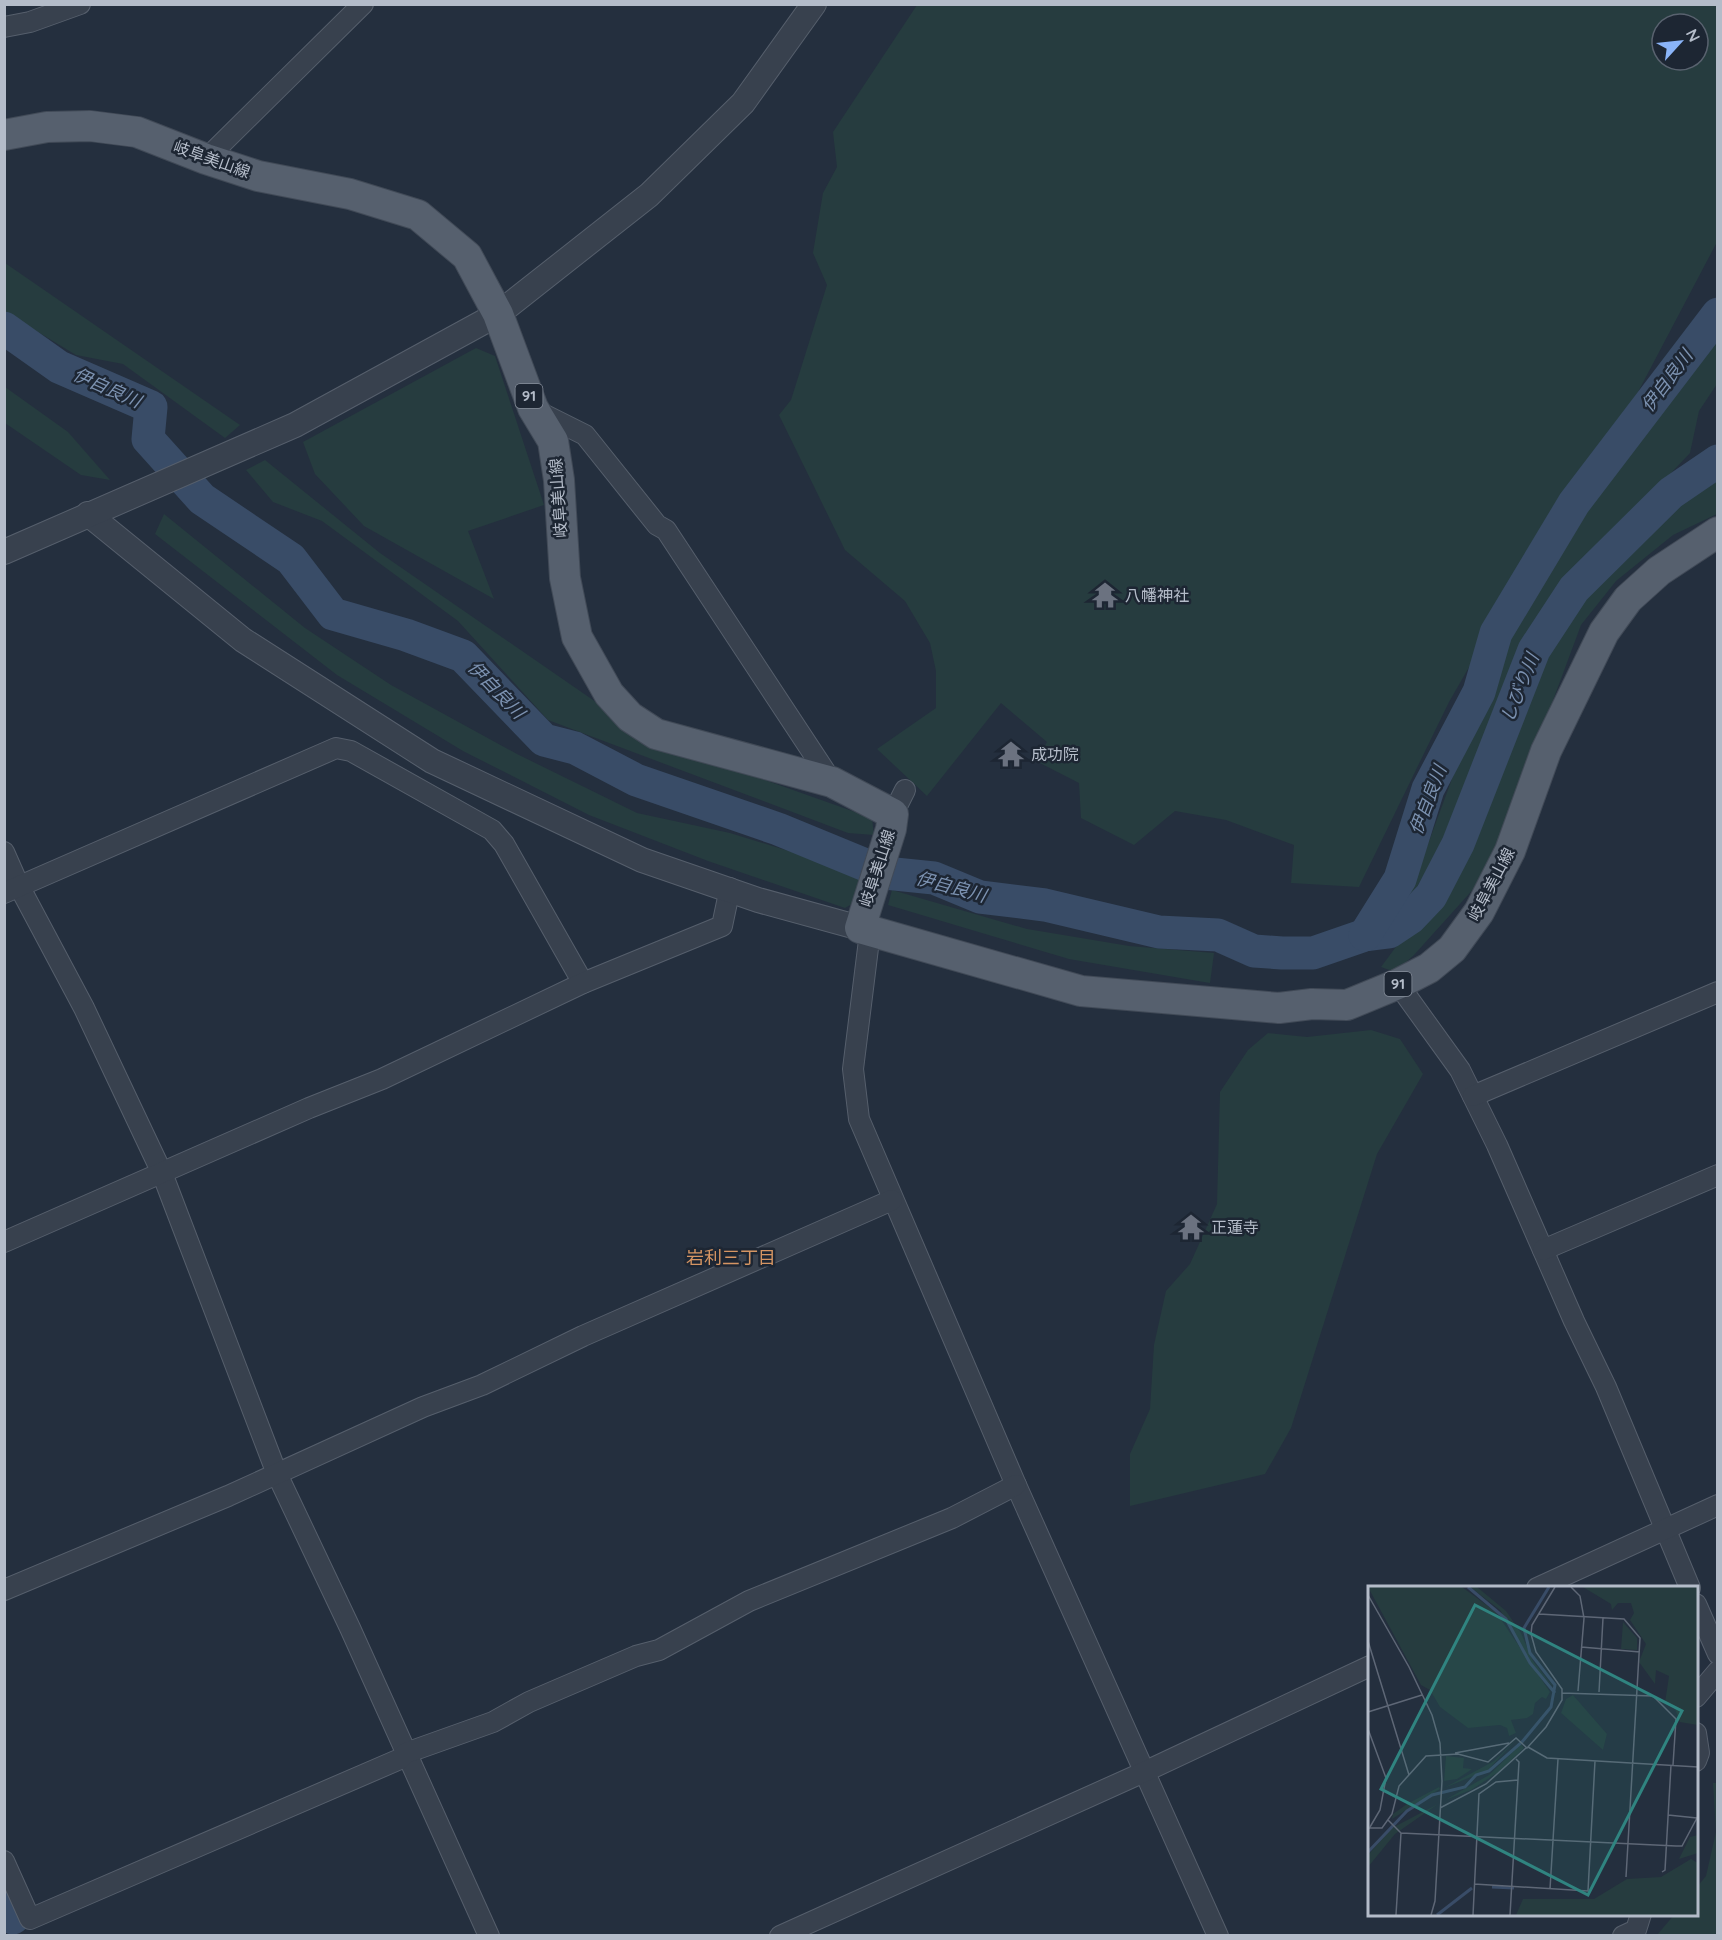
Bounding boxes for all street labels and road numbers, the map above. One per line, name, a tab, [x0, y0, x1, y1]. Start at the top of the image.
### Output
street label: 岐阜美山線	[171, 136, 253, 182]
road number: 91	[516, 384, 542, 408]
street label: 岐阜美山線	[545, 457, 571, 539]
street label: 岐阜美山線	[855, 827, 899, 909]
street label: 岐阜美山線	[1463, 844, 1519, 924]
road number: 91	[1384, 972, 1412, 996]

